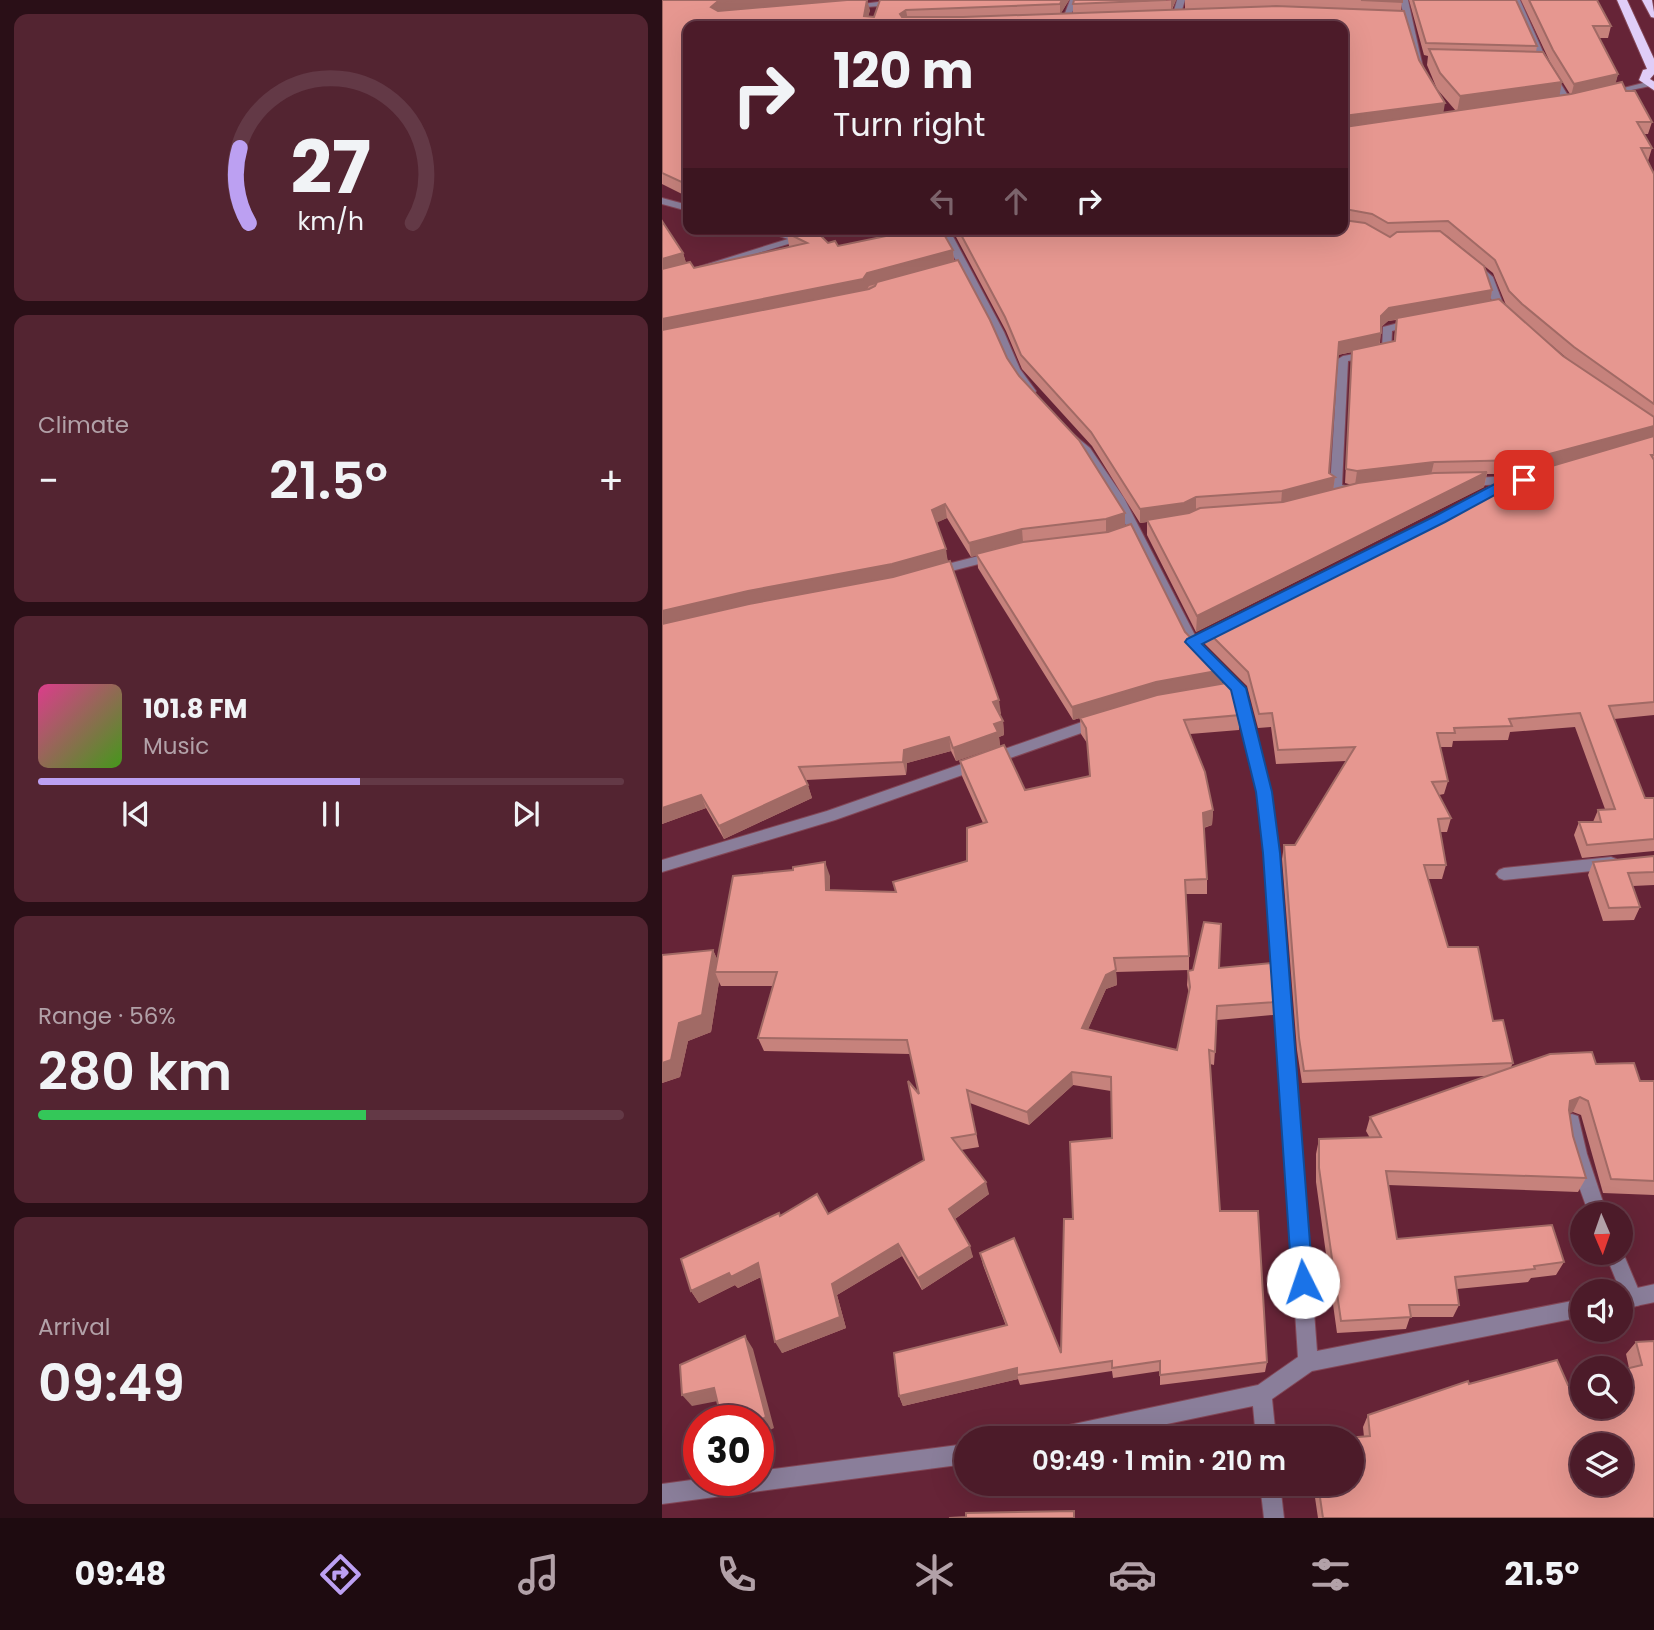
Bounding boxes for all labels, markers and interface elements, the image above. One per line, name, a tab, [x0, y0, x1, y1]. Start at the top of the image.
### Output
text: 120 m	[833, 37, 974, 105]
icon: right	[718, 49, 809, 140]
text: Turn right	[833, 102, 985, 147]
text: 27	[291, 118, 371, 219]
icon: left	[924, 182, 962, 220]
icon: ahead	[997, 182, 1035, 220]
icon: right	[1070, 182, 1108, 220]
text: km/h	[298, 204, 364, 239]
text: Climate	[38, 409, 129, 441]
text: 21.5°	[269, 444, 388, 517]
pin	[1494, 450, 1554, 510]
text: −	[38, 454, 59, 507]
text: +	[598, 454, 624, 507]
icon: arrive	[1505, 461, 1543, 499]
text: 101.8 FM	[143, 691, 247, 727]
text: Music	[143, 730, 209, 762]
icon: previous	[117, 795, 155, 833]
icon: pause	[312, 795, 350, 833]
icon: next	[507, 795, 545, 833]
text: Range · 56%	[38, 1000, 176, 1032]
text: 280 km	[38, 1035, 232, 1108]
north arrow	[1570, 1202, 1633, 1265]
map controls	[1570, 1202, 1633, 1496]
position arrow	[1266, 1245, 1340, 1319]
button: sound	[1570, 1279, 1633, 1342]
text: Arrival	[38, 1311, 110, 1343]
text: 09:49	[38, 1346, 185, 1419]
button: search	[1570, 1356, 1633, 1419]
speed limit sign: 30	[683, 1405, 774, 1496]
button: layers	[1570, 1433, 1633, 1496]
text: 09:49 · 1 min · 210 m	[1032, 1443, 1286, 1479]
icon: directions	[316, 1550, 365, 1599]
icon: music	[514, 1550, 563, 1599]
icon: phone	[712, 1550, 761, 1599]
icon: climate	[910, 1550, 959, 1599]
icon: car	[1108, 1550, 1157, 1599]
icon: filters	[1306, 1550, 1355, 1599]
text: 09:48	[75, 1551, 167, 1596]
text: 21.5°	[1504, 1551, 1579, 1596]

